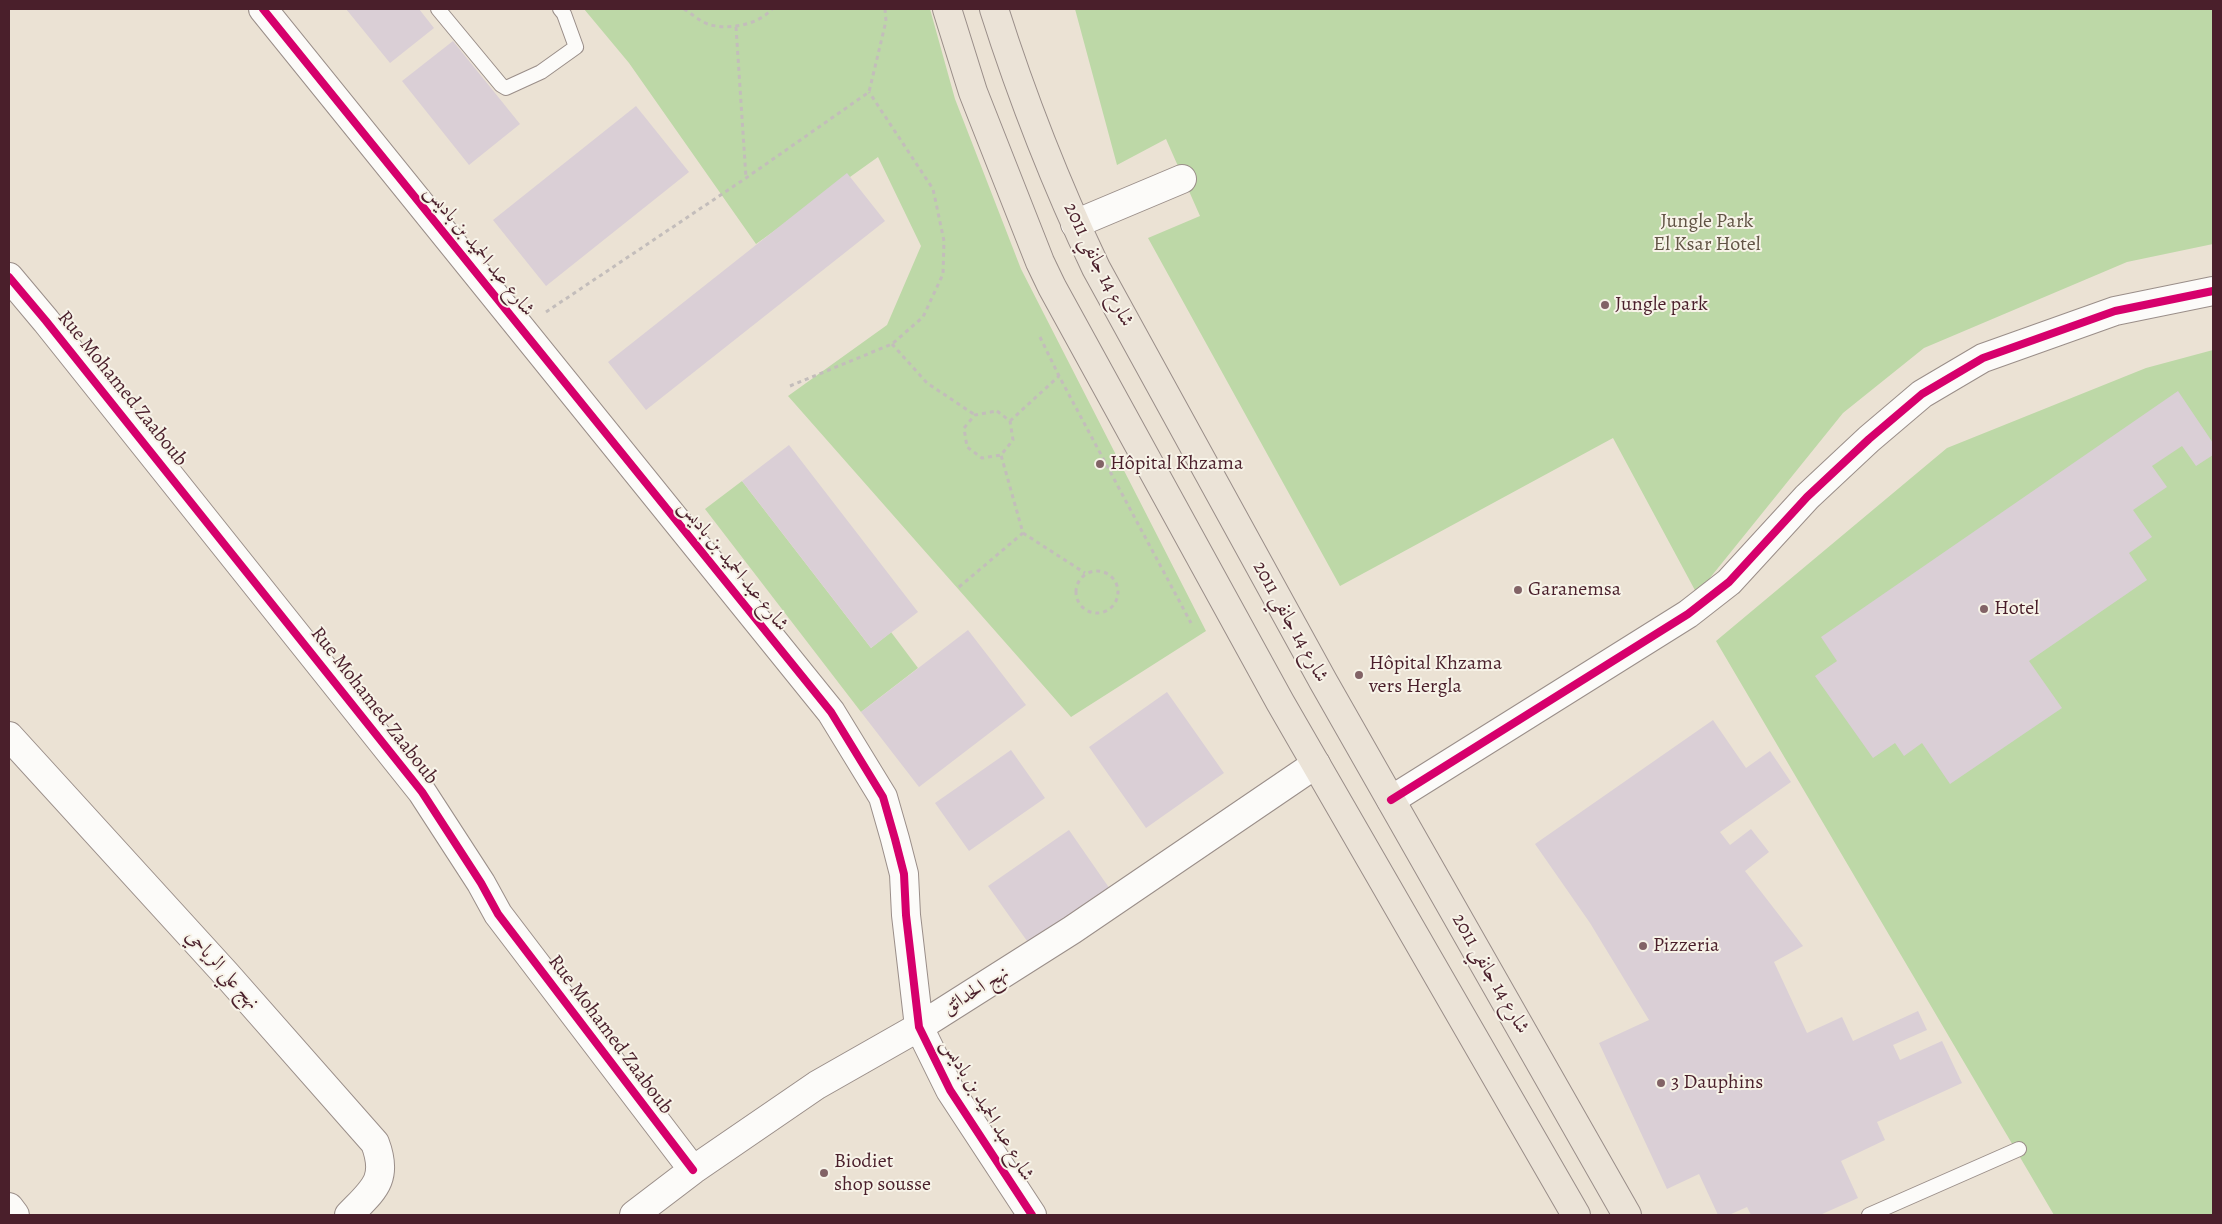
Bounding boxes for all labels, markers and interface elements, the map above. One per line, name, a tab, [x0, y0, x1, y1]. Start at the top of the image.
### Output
street label: شارع عبد الحميد بن باديس	[419, 181, 539, 321]
street label: شارع 14 جانفي 2011	[1058, 199, 1138, 331]
park label: Jungle Park El Ksar Hotel	[1653, 210, 1761, 257]
place label: Jungle park	[1615, 293, 1708, 317]
marker: Jungle park	[1599, 299, 1611, 311]
street label: Rue Mohamed Zaaboub	[52, 306, 192, 472]
place label: Hôpital Khzama	[1110, 452, 1243, 476]
marker: Hôpital Khzama	[1094, 458, 1106, 470]
street label: شارع عبد الحميد بن باديس	[673, 496, 793, 636]
street label: شارع 14 جانفي 2011	[1247, 557, 1333, 687]
place label: Garanemsa	[1528, 578, 1621, 602]
marker: Garanemsa	[1512, 584, 1524, 596]
place label: Hotel	[1994, 597, 2039, 621]
marker: Hotel	[1978, 603, 1990, 615]
street label: Rue Mohamed Zaaboub	[305, 622, 443, 790]
place label: Hôpital Khzama vers Hergla	[1369, 652, 1502, 699]
marker: Hôpital Khzama vers Hergla	[1353, 669, 1365, 681]
street label: شارع 14 جانفي 2011	[1446, 910, 1534, 1038]
street label: نهج علي الرياحي	[180, 925, 264, 1015]
place label: Pizzeria	[1653, 934, 1719, 958]
marker: Pizzeria	[1637, 940, 1649, 952]
street label: Rue Mohamed Zaaboub	[542, 951, 678, 1119]
street label: نهج الحدائق	[938, 961, 1014, 1021]
street label: شارع عبد الحميد بن باديس	[935, 1034, 1039, 1186]
place label: 3 Dauphins	[1671, 1071, 1763, 1095]
marker: 3 Dauphins	[1655, 1077, 1667, 1089]
place label: Biodiet shop sousse	[834, 1150, 931, 1197]
marker: Biodiet shop sousse	[818, 1167, 830, 1179]

